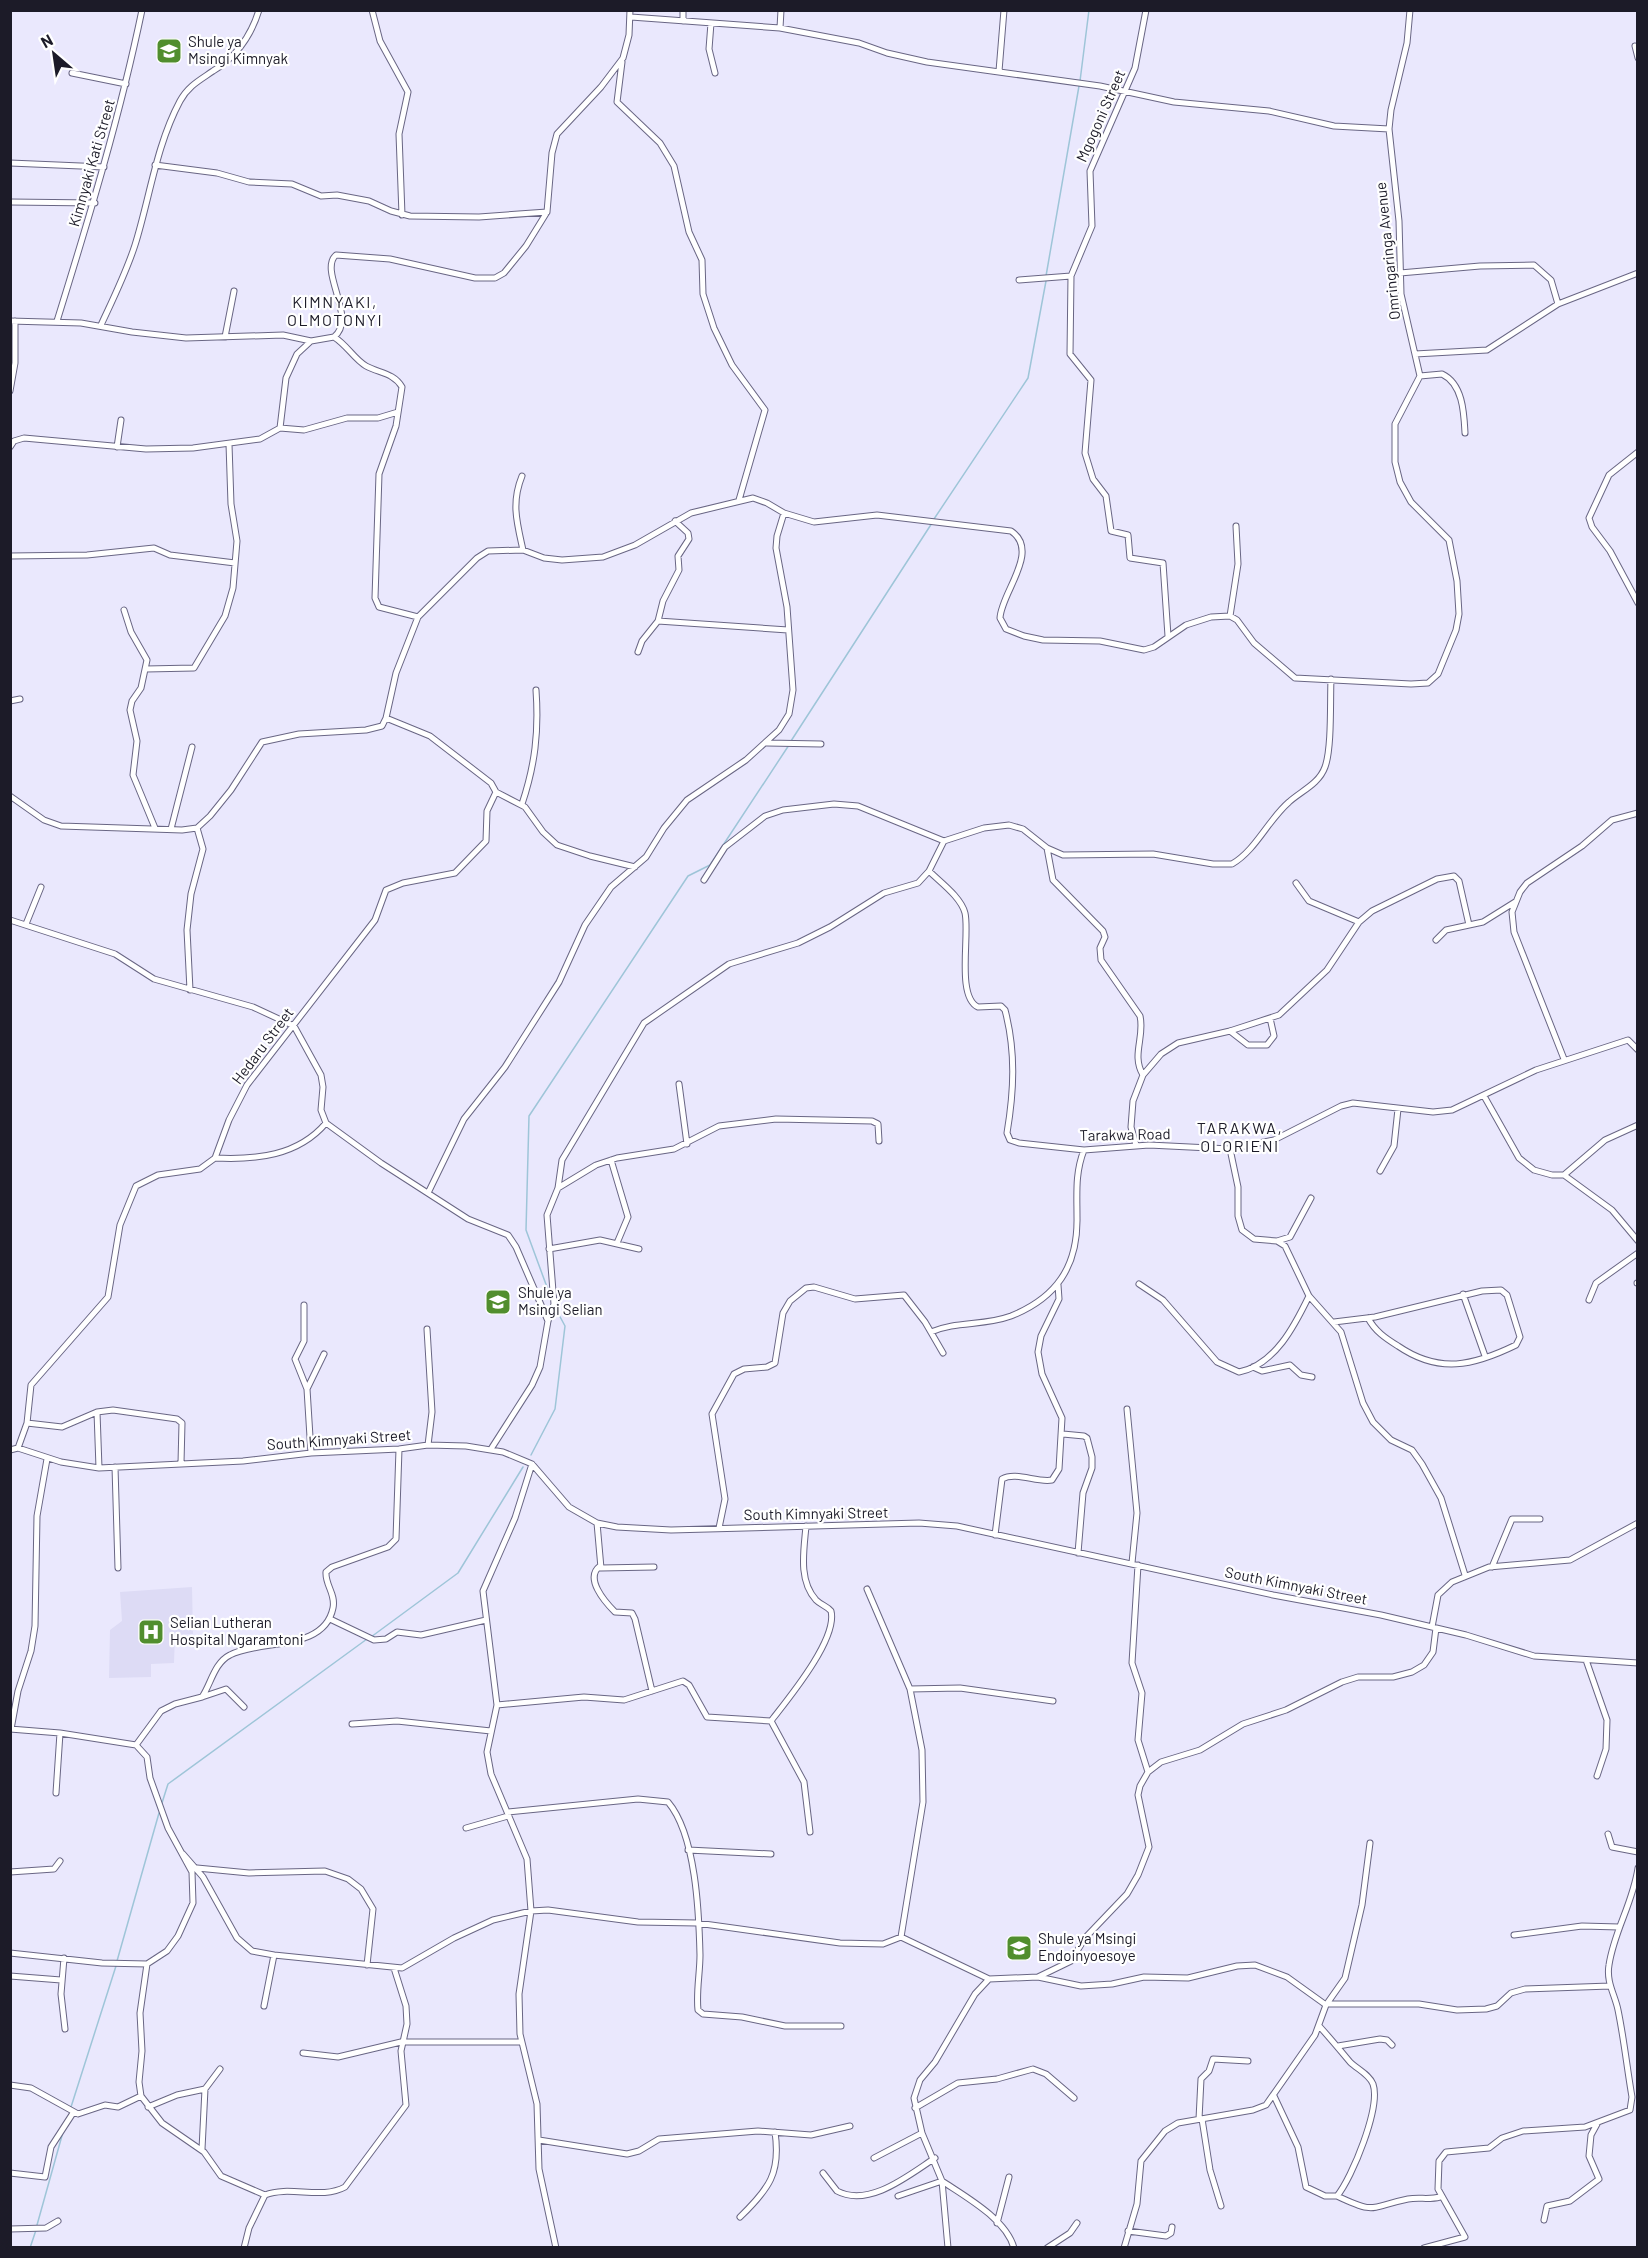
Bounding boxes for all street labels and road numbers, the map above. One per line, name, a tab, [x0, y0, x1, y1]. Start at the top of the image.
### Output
street label: Mgogoni Street	[1072, 67, 1128, 164]
street label: Kimnyaki Kati Street	[64, 97, 118, 229]
street label: Omringaringa Avenue	[1371, 181, 1403, 321]
street label: Hedaru Street	[228, 1004, 297, 1087]
street label: Tarakwa Road	[1079, 1124, 1171, 1144]
street label: South Kimnyaki Street	[266, 1425, 412, 1453]
street label: South Kimnyaki Street	[744, 1503, 888, 1523]
street label: South Kimnyaki Street	[1224, 1562, 1369, 1608]

